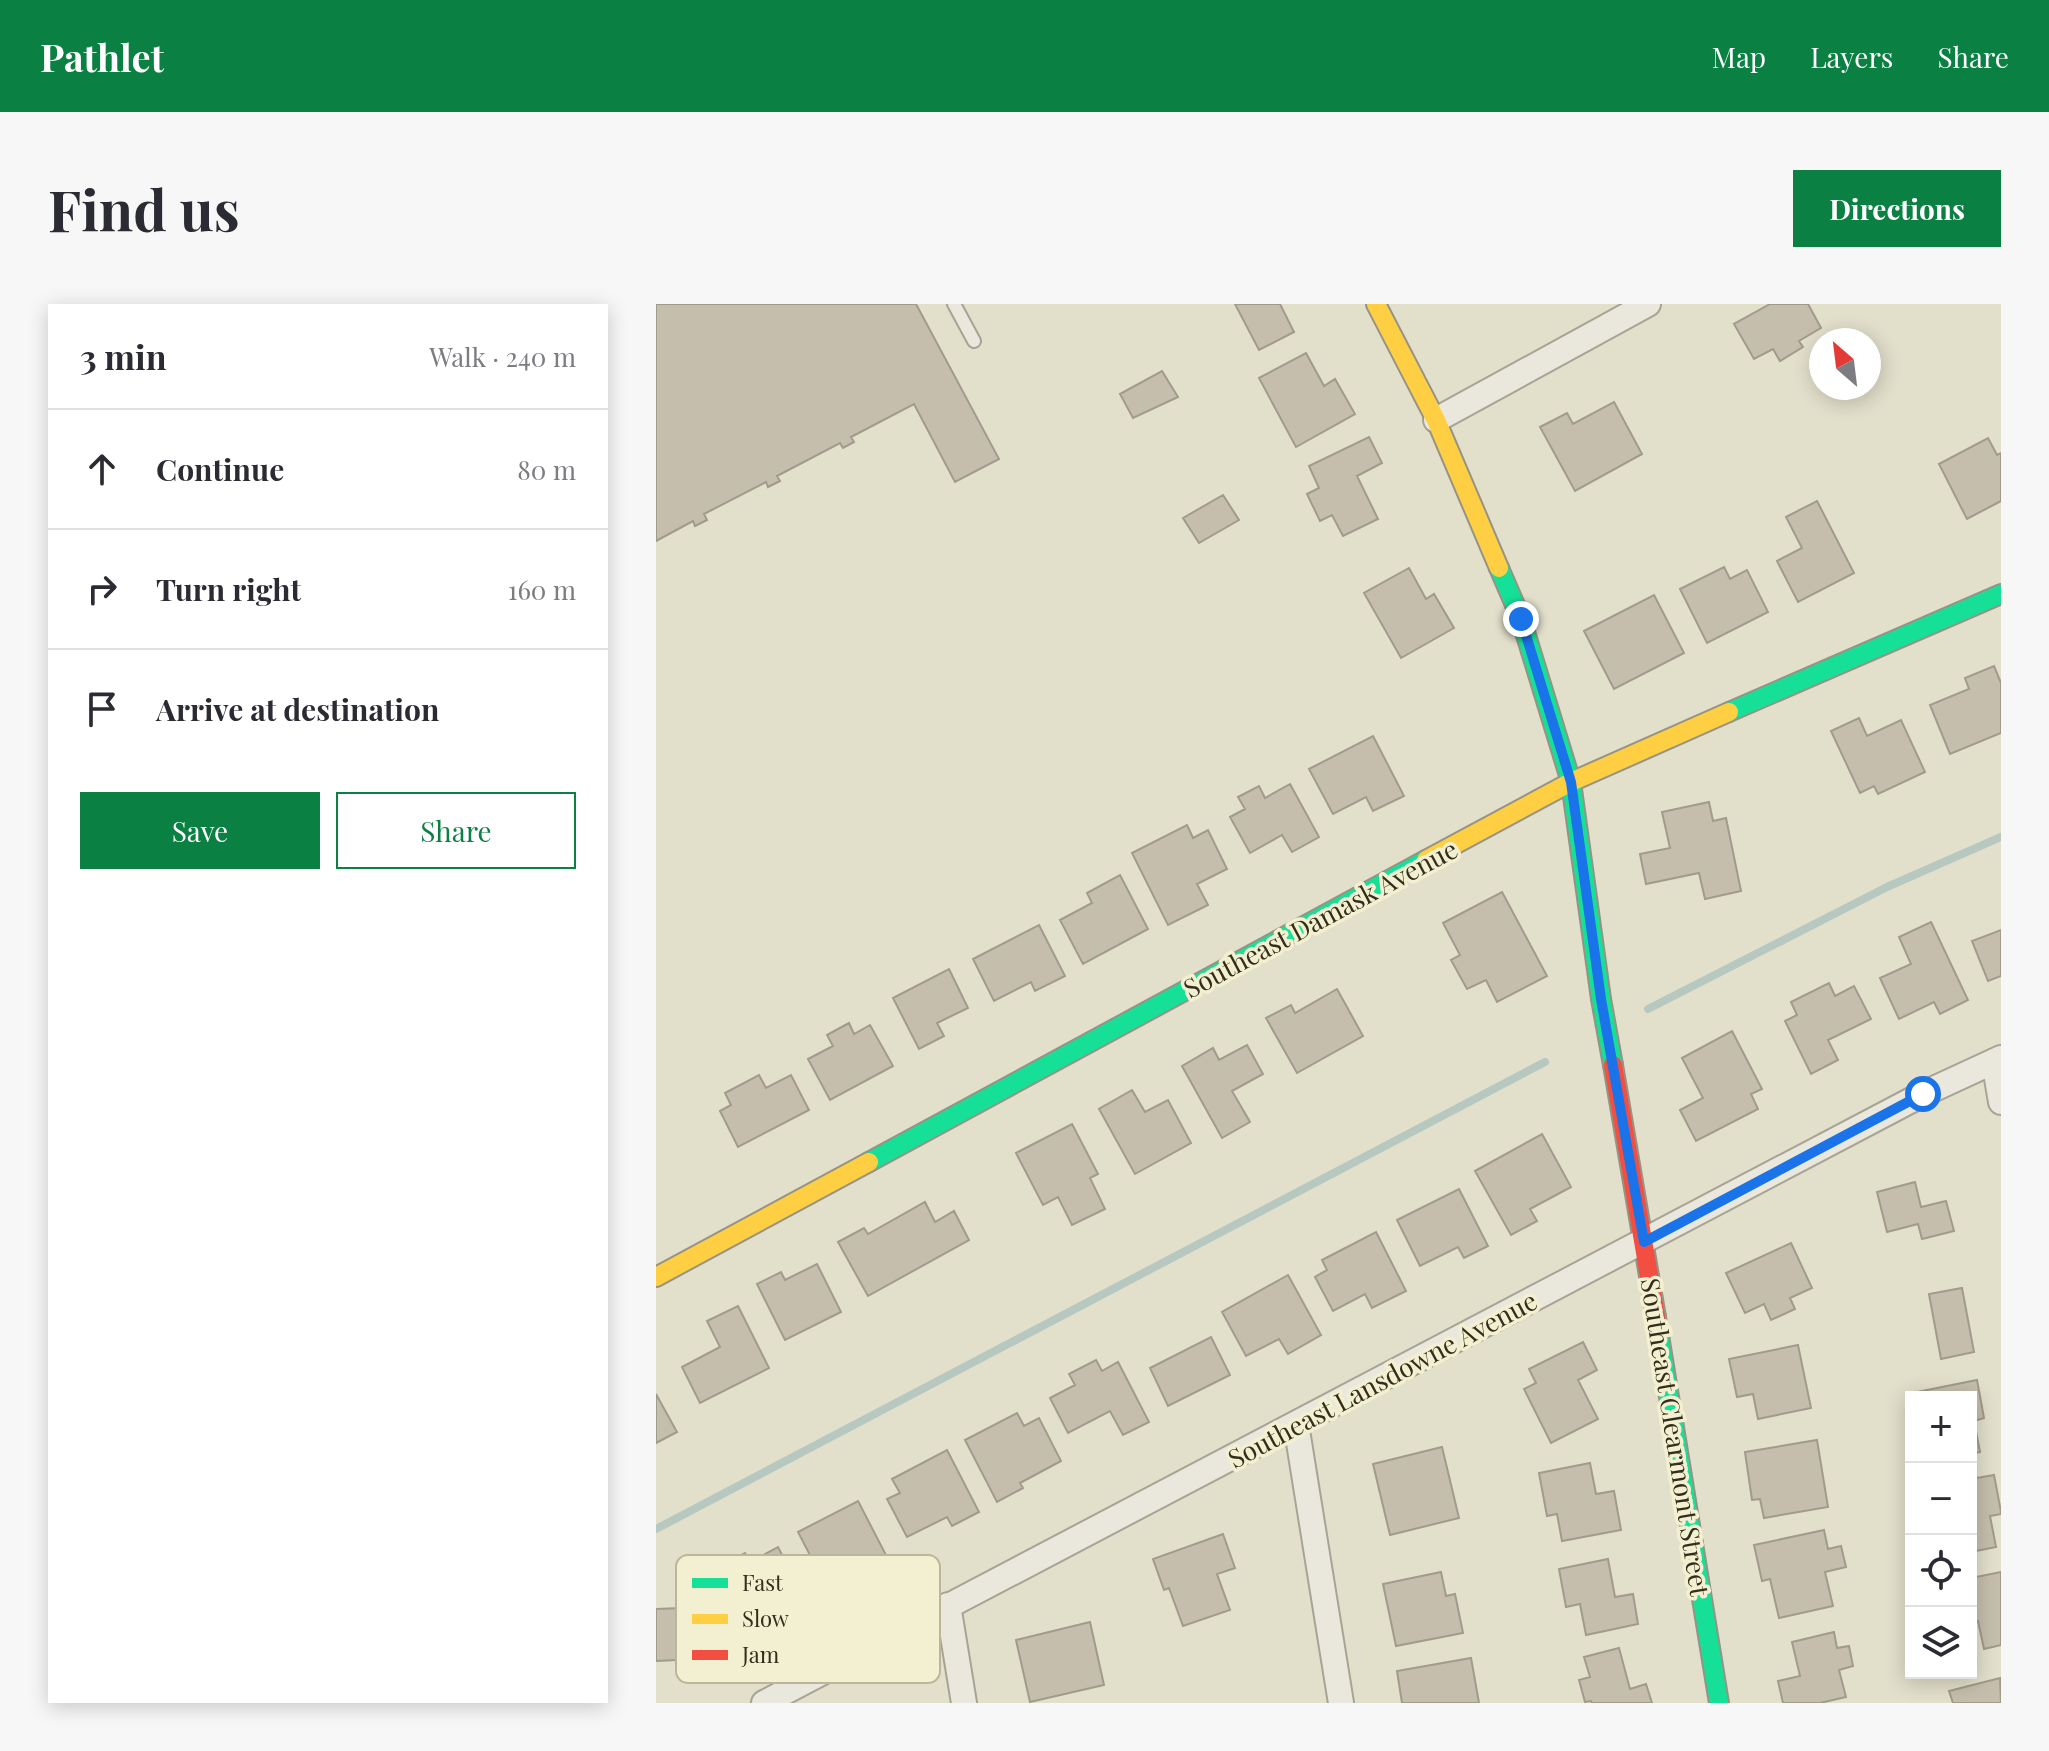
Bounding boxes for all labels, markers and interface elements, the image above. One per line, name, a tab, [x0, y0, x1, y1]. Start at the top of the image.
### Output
text: Pathlet	[40, 31, 164, 82]
text: Map	[1712, 38, 1766, 75]
text: Layers	[1810, 38, 1893, 75]
text: Share	[1937, 38, 2009, 75]
button: Directions	[1793, 170, 2001, 247]
text: Find us	[48, 171, 240, 246]
north arrow	[1809, 328, 1881, 400]
text: 3 min	[80, 333, 167, 379]
text: Walk · 240 m	[429, 339, 576, 374]
icon: ahead	[80, 447, 124, 491]
text: Continue	[156, 449, 284, 489]
text: 80 m	[517, 452, 576, 487]
icon: right	[80, 567, 124, 611]
text: Turn right	[156, 569, 301, 609]
text: 160 m	[508, 572, 576, 607]
route end	[1503, 601, 1539, 637]
icon: arrive	[80, 687, 124, 731]
text: Arrive at destination	[156, 689, 439, 729]
button: Save	[80, 792, 320, 869]
button: Share	[336, 792, 576, 869]
street label: Southeast Damask Avenue	[1177, 831, 1463, 1005]
route start	[1905, 1076, 1941, 1112]
street label: Southeast Clearmont Street	[1634, 1275, 1719, 1599]
street label: Southeast Lansdowne Avenue	[1221, 1282, 1543, 1476]
map controls	[1905, 1391, 1977, 1679]
button: +	[1905, 1391, 1977, 1463]
button: −	[1905, 1463, 1977, 1535]
button: locate	[1905, 1535, 1977, 1607]
legend	[676, 1555, 940, 1683]
text: Fast	[742, 1567, 784, 1597]
text: Slow	[742, 1603, 789, 1633]
button: layers	[1905, 1607, 1977, 1679]
text: Jam	[741, 1639, 780, 1669]

